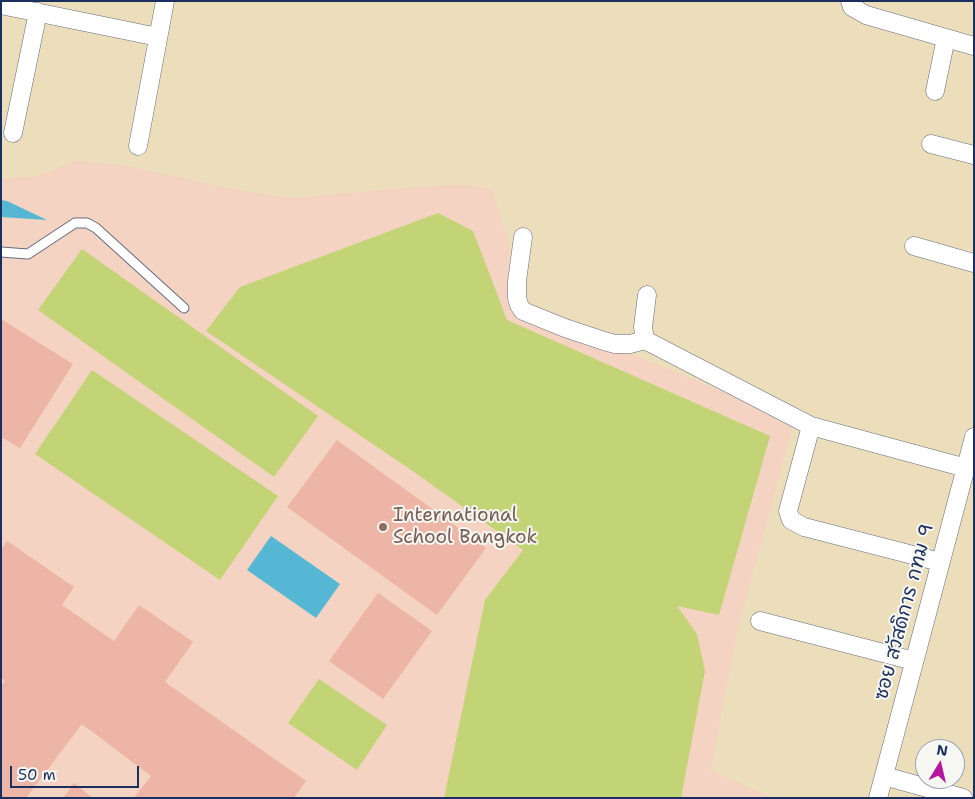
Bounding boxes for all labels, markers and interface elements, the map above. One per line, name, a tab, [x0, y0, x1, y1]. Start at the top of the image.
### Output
place label: International School Bangkok	[393, 505, 537, 549]
marker: International School Bangkok	[377, 521, 389, 533]
street label: ซอย สวัสดิการ กทม 9	[871, 521, 939, 703]
north arrow	[915, 739, 965, 789]
text: N	[935, 740, 949, 760]
scale bar	[12, 756, 141, 788]
text: 50 m	[18, 765, 56, 785]

